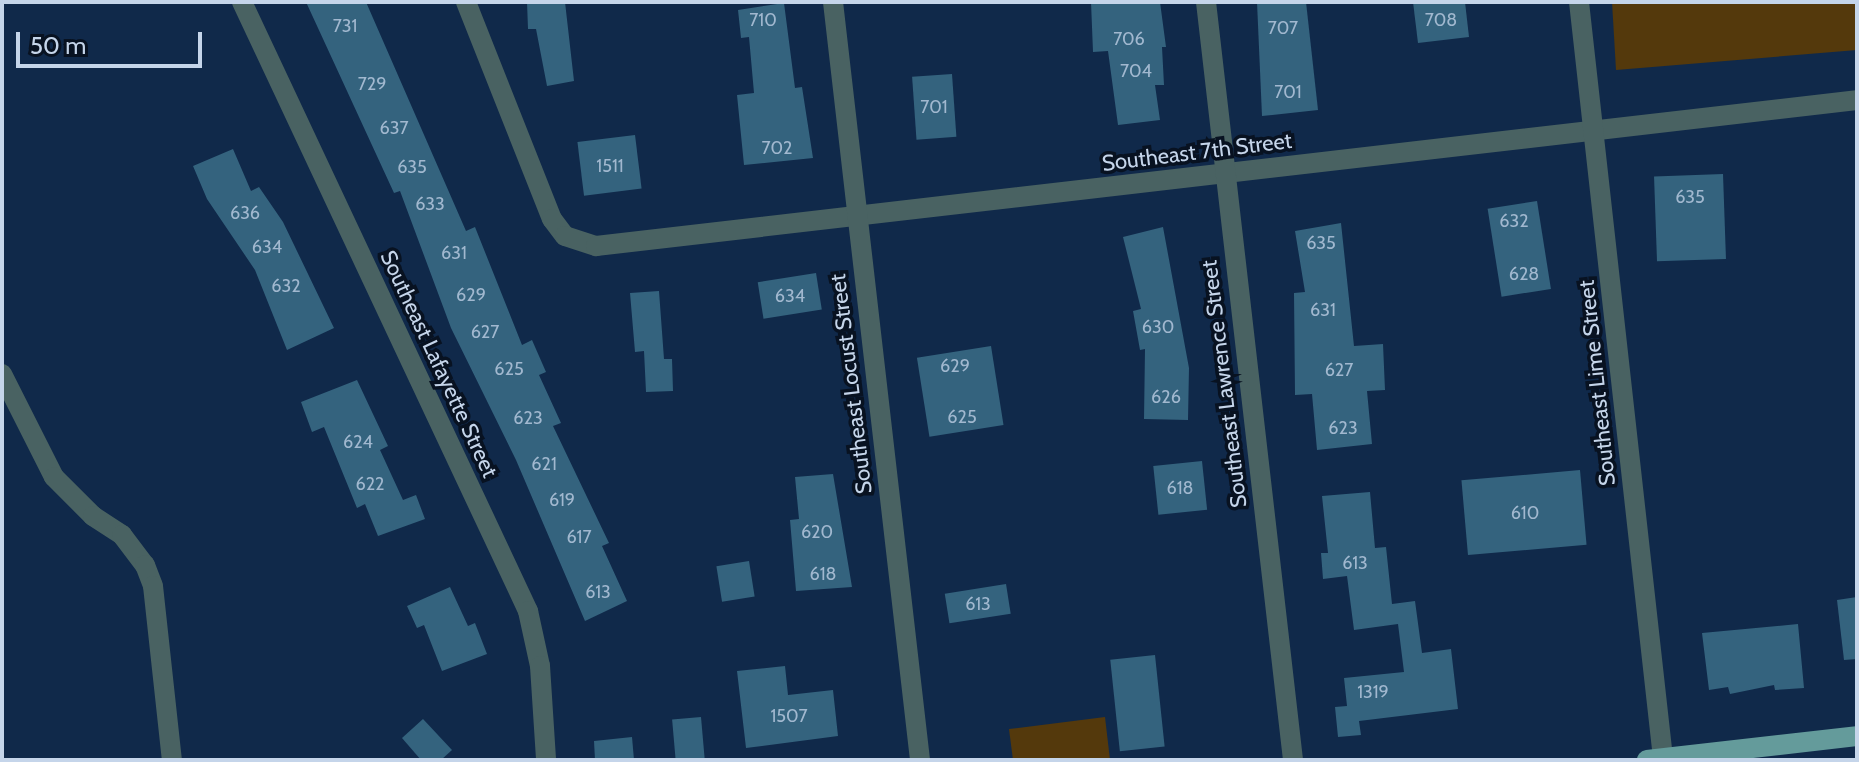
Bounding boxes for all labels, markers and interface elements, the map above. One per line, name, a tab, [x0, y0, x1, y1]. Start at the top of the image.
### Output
house number: 710	[749, 9, 777, 31]
house number: 708	[1425, 9, 1457, 31]
house number: 731	[333, 15, 357, 37]
scale bar	[20, 16, 206, 66]
house number: 707	[1268, 17, 1298, 39]
house number: 706	[1113, 28, 1145, 50]
text: 50 m	[30, 31, 86, 60]
house number: 704	[1120, 60, 1152, 82]
house number: 729	[358, 73, 386, 95]
house number: 701	[1274, 81, 1302, 103]
house number: 701	[920, 96, 948, 118]
house number: 637	[379, 117, 409, 139]
street label: Southeast 7th Street	[1101, 127, 1293, 177]
house number: 702	[762, 137, 792, 159]
house number: 1511	[596, 155, 624, 177]
house number: 635	[397, 156, 427, 178]
house number: 635	[1675, 186, 1705, 208]
house number: 633	[415, 193, 445, 215]
house number: 636	[230, 202, 260, 224]
house number: 632	[1499, 210, 1529, 232]
house number: 635	[1306, 232, 1336, 254]
house number: 634	[252, 236, 282, 258]
house number: 631	[441, 242, 467, 264]
street label: Southeast Lafayette Street	[375, 246, 503, 482]
street label: Southeast Lawrence Street	[1196, 259, 1252, 509]
house number: 628	[1509, 263, 1539, 285]
street label: Southeast Locust Street	[824, 272, 878, 496]
house number: 632	[271, 275, 301, 297]
street label: Southeast Lime Street	[1573, 279, 1621, 487]
house number: 629	[456, 284, 486, 306]
house number: 634	[775, 285, 805, 307]
house number: 631	[1310, 299, 1336, 321]
house number: 630	[1142, 316, 1174, 338]
house number: 627	[471, 321, 499, 343]
house number: 629	[940, 355, 970, 377]
house number: 625	[494, 358, 524, 380]
house number: 627	[1325, 359, 1353, 381]
house number: 626	[1151, 386, 1181, 408]
house number: 625	[947, 406, 977, 428]
house number: 623	[513, 407, 543, 429]
house number: 623	[1328, 417, 1358, 439]
house number: 624	[343, 431, 373, 453]
house number: 621	[531, 453, 557, 475]
house number: 622	[355, 473, 385, 495]
house number: 618	[1167, 477, 1193, 499]
house number: 619	[549, 489, 575, 511]
house number: 610	[1511, 502, 1539, 524]
house number: 620	[801, 521, 833, 543]
house number: 617	[566, 526, 592, 548]
house number: 613	[1342, 552, 1368, 574]
house number: 618	[810, 563, 836, 585]
house number: 613	[585, 581, 611, 603]
house number: 613	[965, 593, 991, 615]
house number: 1319	[1357, 681, 1389, 703]
house number: 1507	[770, 705, 808, 727]

